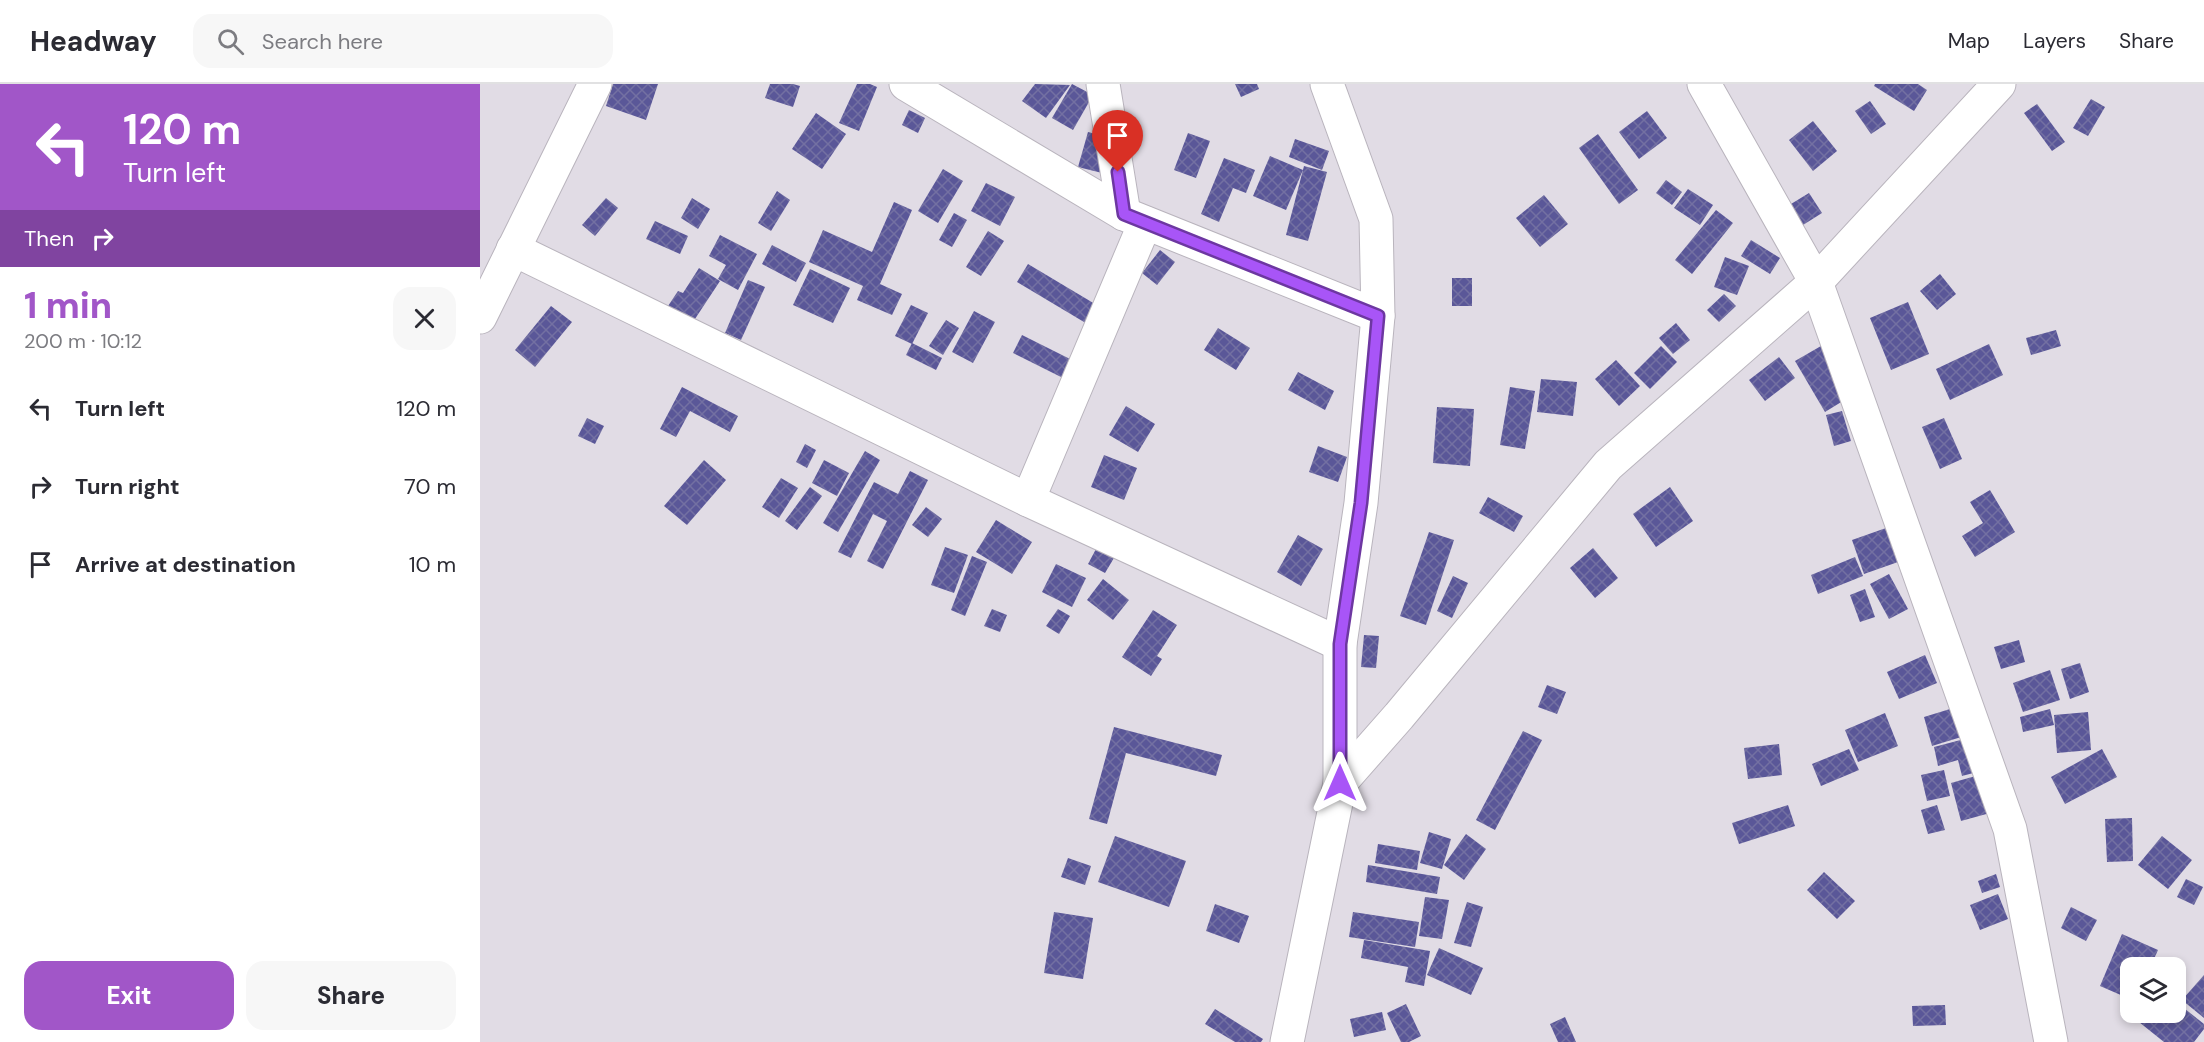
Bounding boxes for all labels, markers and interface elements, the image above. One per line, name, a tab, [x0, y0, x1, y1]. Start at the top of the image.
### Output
search box	[193, 14, 613, 68]
text: Headway	[30, 23, 157, 60]
icon: search	[214, 25, 247, 58]
text: Search here	[262, 27, 383, 56]
text: Map	[1948, 27, 1990, 55]
text: Layers	[2023, 27, 2086, 55]
text: Share	[2119, 27, 2174, 55]
text: 120 m	[123, 102, 241, 157]
icon: left	[24, 108, 102, 186]
pin	[1092, 110, 1143, 172]
icon: arrive	[1101, 119, 1134, 152]
text: Turn left	[123, 155, 226, 190]
icon: right	[86, 222, 119, 255]
text: Then	[24, 224, 74, 253]
text: 1 min	[24, 282, 112, 329]
button: close	[393, 287, 456, 350]
text: 200 m · 10:12	[24, 328, 142, 354]
icon: left	[24, 392, 57, 425]
text: Turn left	[75, 394, 165, 423]
text: 120 m	[396, 394, 456, 423]
icon: right	[24, 470, 57, 503]
text: Turn right	[75, 472, 180, 501]
text: 70 m	[404, 472, 456, 501]
icon: arrive	[24, 548, 57, 581]
text: Arrive at destination	[75, 550, 296, 579]
text: 10 m	[409, 550, 456, 579]
position arrow	[1308, 751, 1372, 815]
map controls	[2120, 957, 2186, 1023]
button: layers	[2120, 957, 2186, 1023]
button: Exit	[24, 961, 234, 1030]
button: Share	[246, 961, 456, 1030]

